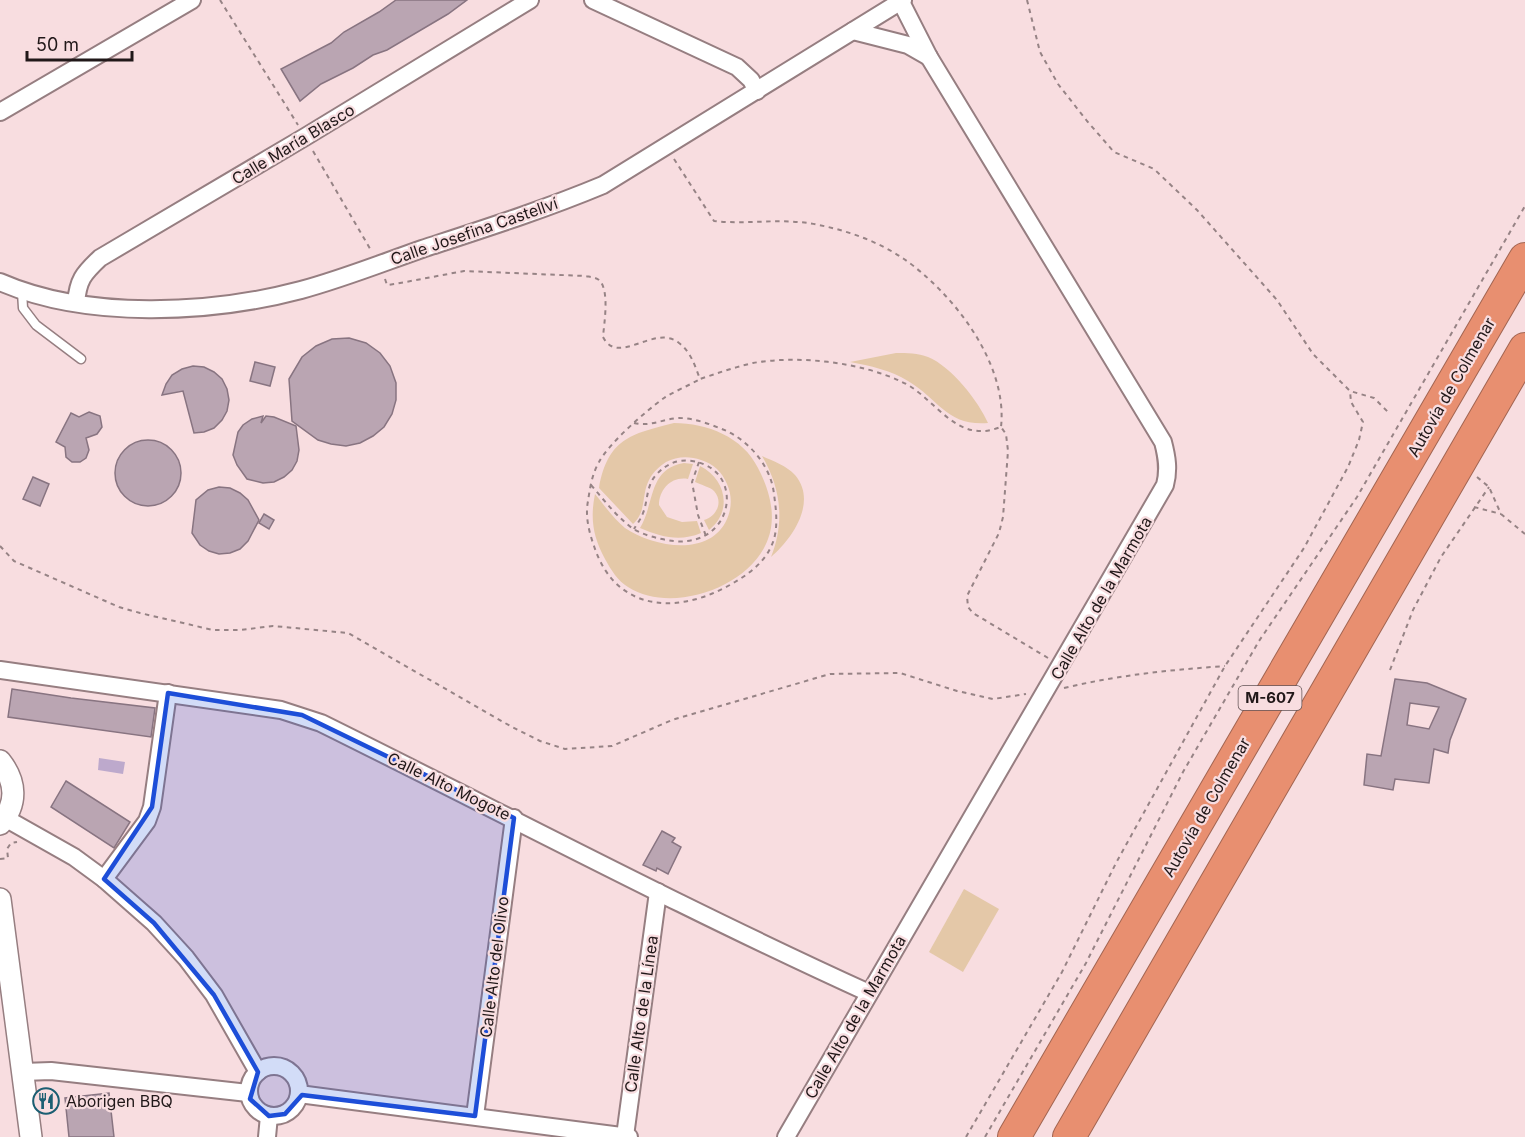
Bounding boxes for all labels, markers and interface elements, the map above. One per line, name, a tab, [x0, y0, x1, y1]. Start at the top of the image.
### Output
scale bar	[27, 24, 132, 62]
text: 50 m	[36, 34, 79, 55]
street label: Calle María Blasco	[228, 99, 358, 189]
street label: Calle Josefina Castellví	[388, 193, 560, 269]
street label: Autovía de Colmenar	[1403, 314, 1499, 460]
street label: Calle Alto de la Marmota	[1046, 513, 1156, 683]
road number: M-607	[1238, 686, 1302, 710]
street label: Autovía de Colmenar	[1158, 734, 1254, 880]
street label: Calle Alto Mogote	[384, 748, 514, 824]
street label: Calle Alto del Olivo	[475, 895, 513, 1039]
street label: Calle Alto de la Marmota	[800, 932, 910, 1102]
street label: Calle Alto de la Línea	[620, 934, 662, 1094]
restaurant icon: Aborigen BBQ	[31, 1086, 61, 1116]
place label: Aborigen BBQ	[66, 1091, 173, 1111]

